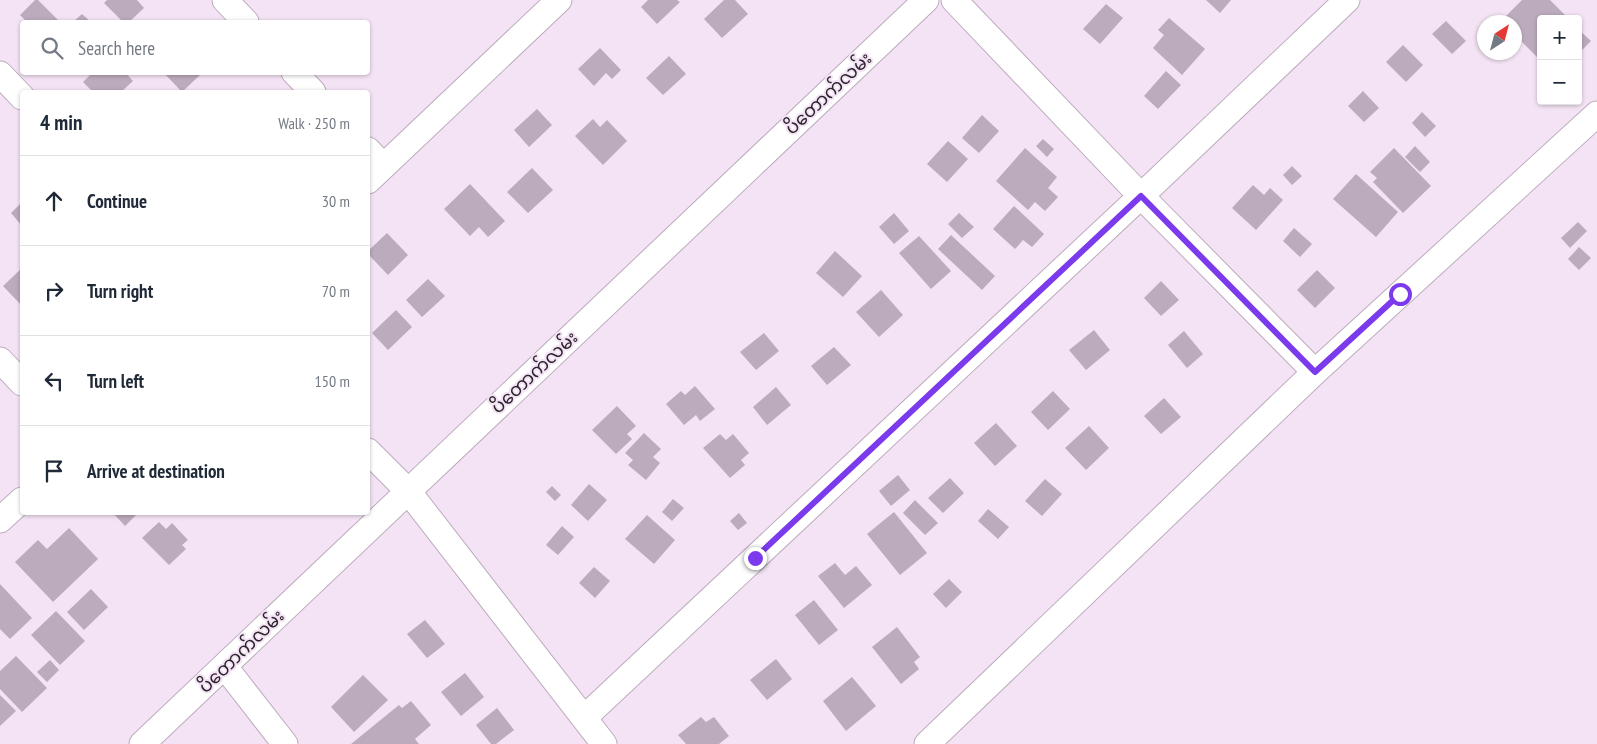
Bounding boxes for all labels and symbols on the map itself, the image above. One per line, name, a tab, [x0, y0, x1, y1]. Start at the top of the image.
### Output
north arrow	[1477, 15, 1522, 60]
street label: ပိတောက်လမ်း	[778, 45, 876, 139]
route start	[1389, 283, 1412, 306]
street label: ပိတောက်လမ်း	[484, 324, 582, 418]
route end	[744, 547, 767, 570]
street label: ပိတောက်လမ်း	[192, 603, 289, 698]

